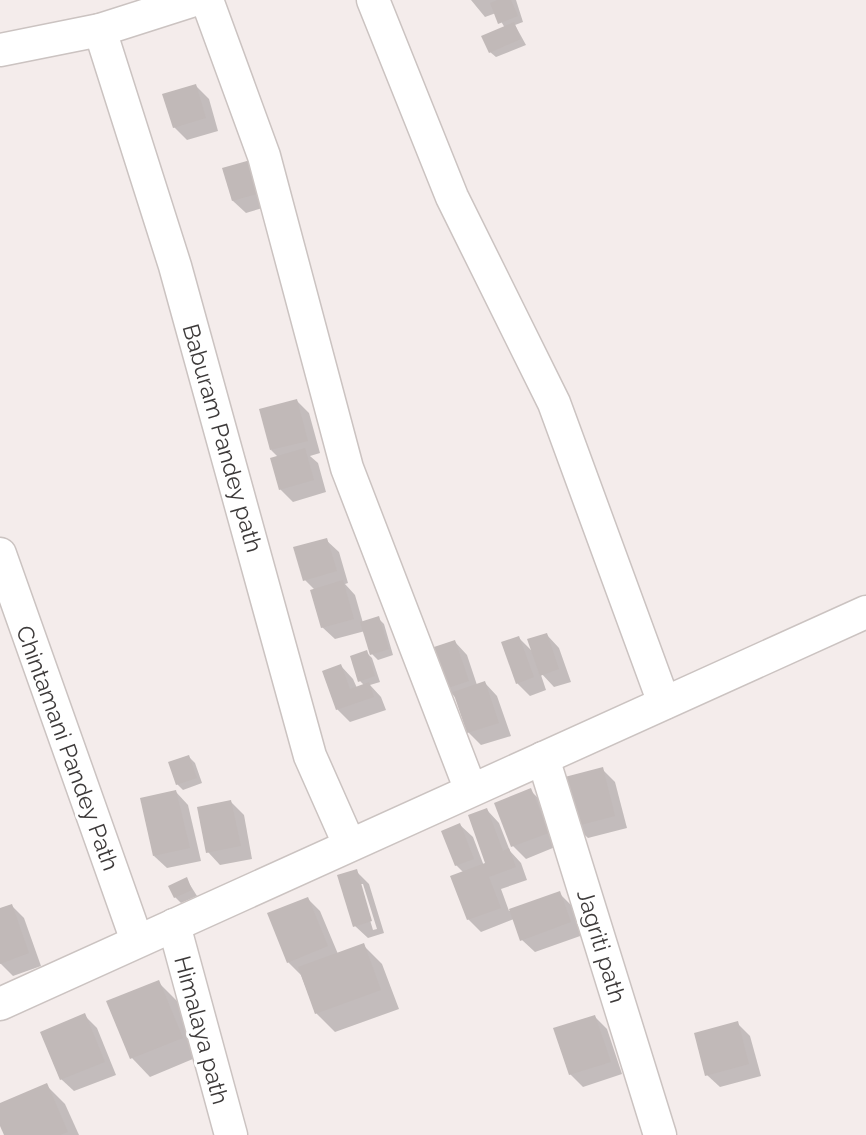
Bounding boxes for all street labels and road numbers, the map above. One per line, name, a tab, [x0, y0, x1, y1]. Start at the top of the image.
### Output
street label: Baburam Pandey path	[177, 321, 269, 555]
street label: Chintamani Pandey Path	[11, 622, 125, 874]
street label: Jagriti path	[572, 886, 632, 1006]
street label: Himalaya path	[169, 953, 235, 1107]

